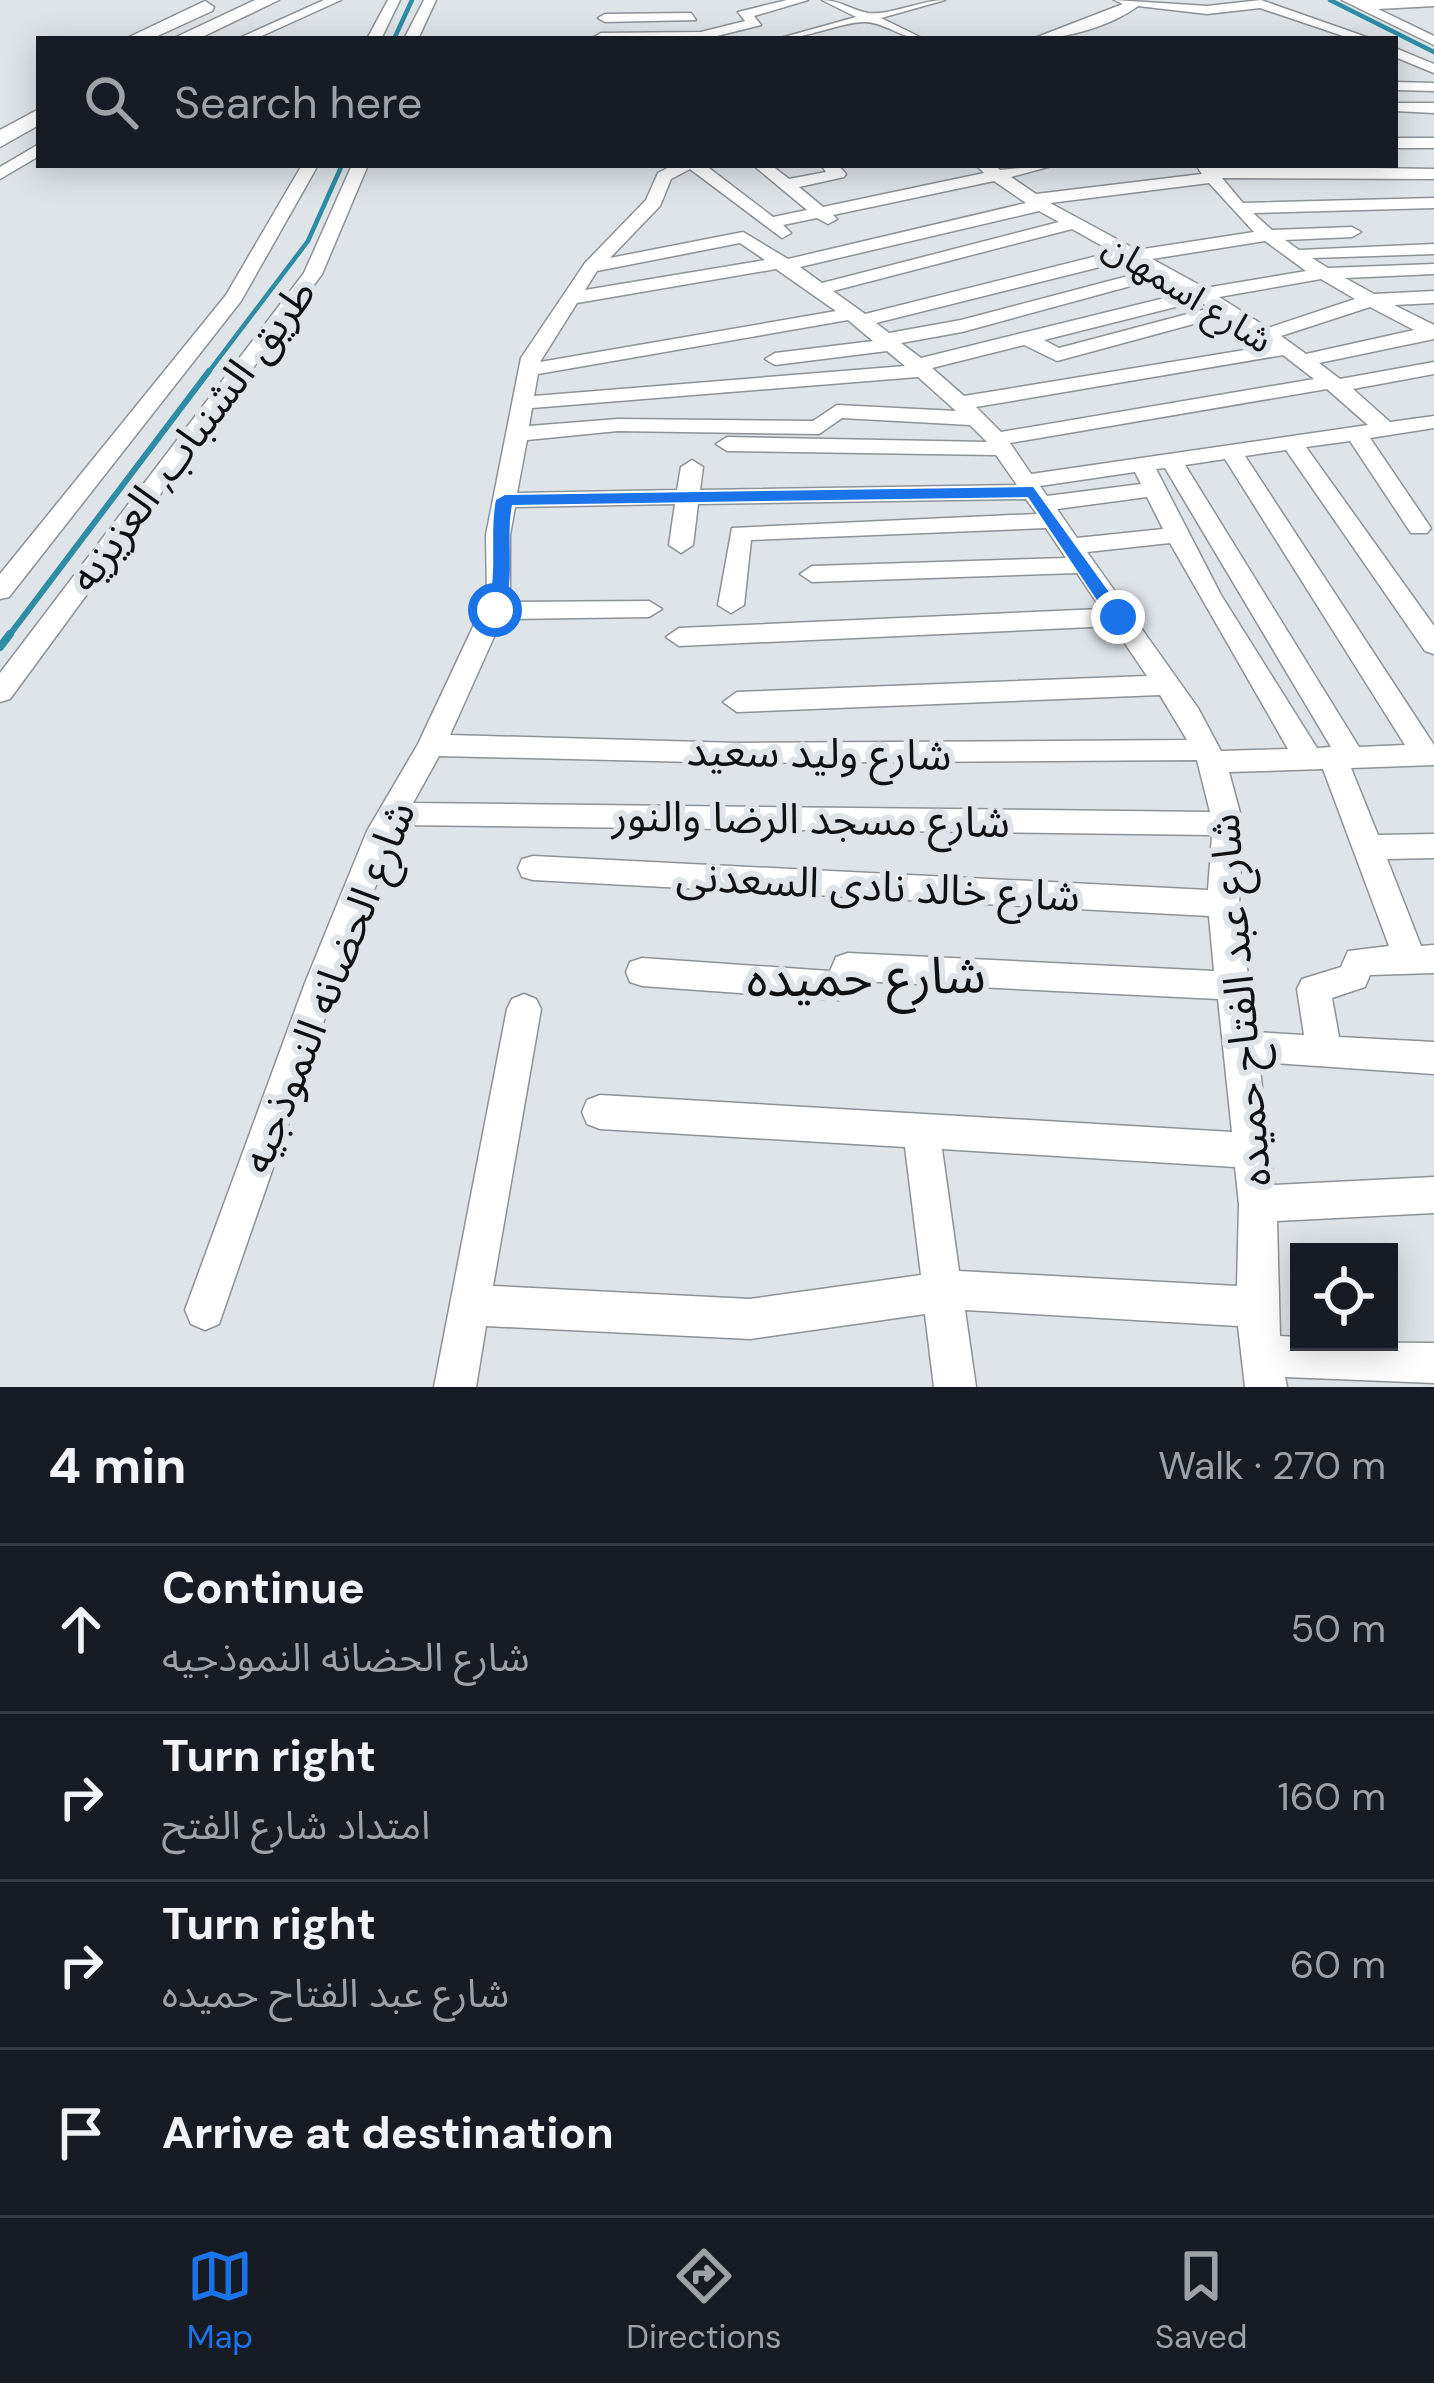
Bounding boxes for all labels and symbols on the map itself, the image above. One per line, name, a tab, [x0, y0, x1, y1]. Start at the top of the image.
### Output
street label: شارع اسمهان	[1093, 223, 1281, 366]
street label: طريق الشنباب, العزيزيه	[56, 267, 328, 603]
route start	[468, 583, 522, 637]
route end	[1091, 590, 1145, 644]
street label: شارع وليد سعيد	[686, 723, 952, 787]
street label: شارع مسجد الرضا والنور	[609, 788, 1010, 854]
street label: شارع الحضانه النموذجيه	[228, 793, 431, 1182]
street label: شارع عبد الفتاح حميده	[1196, 811, 1288, 1189]
street label: شارع خالد نادى السعدنى	[675, 848, 1081, 928]
street label: شارع حميده	[746, 941, 986, 1017]

